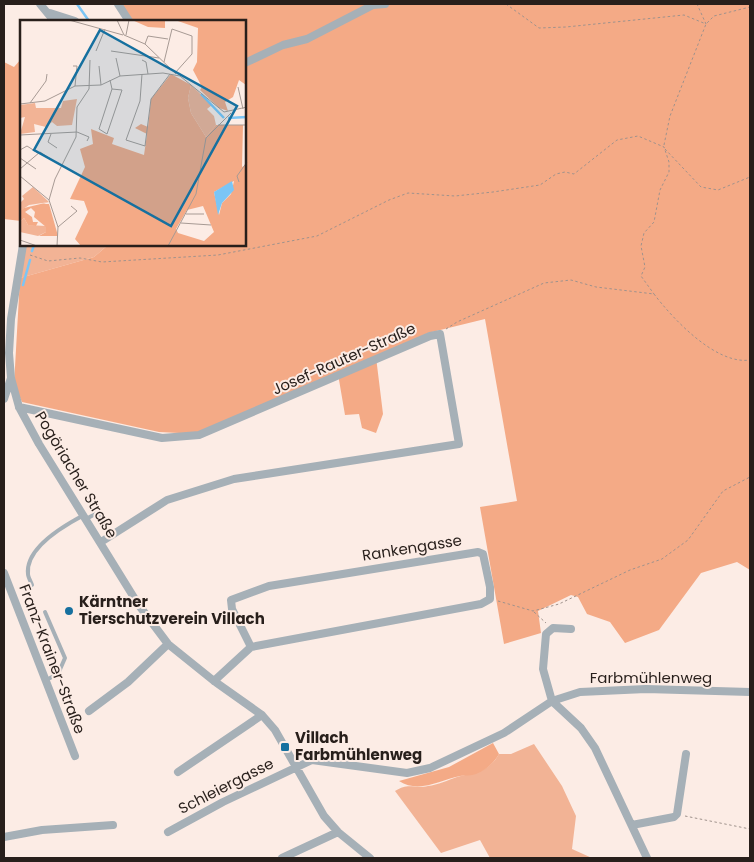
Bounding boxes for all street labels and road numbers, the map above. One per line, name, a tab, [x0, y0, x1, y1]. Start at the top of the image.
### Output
street label: Josef-Rauter-Straße	[269, 317, 419, 400]
street label: Pogöriacher Straße	[30, 407, 123, 542]
street label: Rankengasse	[361, 529, 463, 566]
street label: Franz-Krainer-Straße	[14, 581, 91, 737]
street label: Farbmühlenweg	[590, 667, 712, 688]
street label: Schleiergasse	[175, 753, 277, 819]

